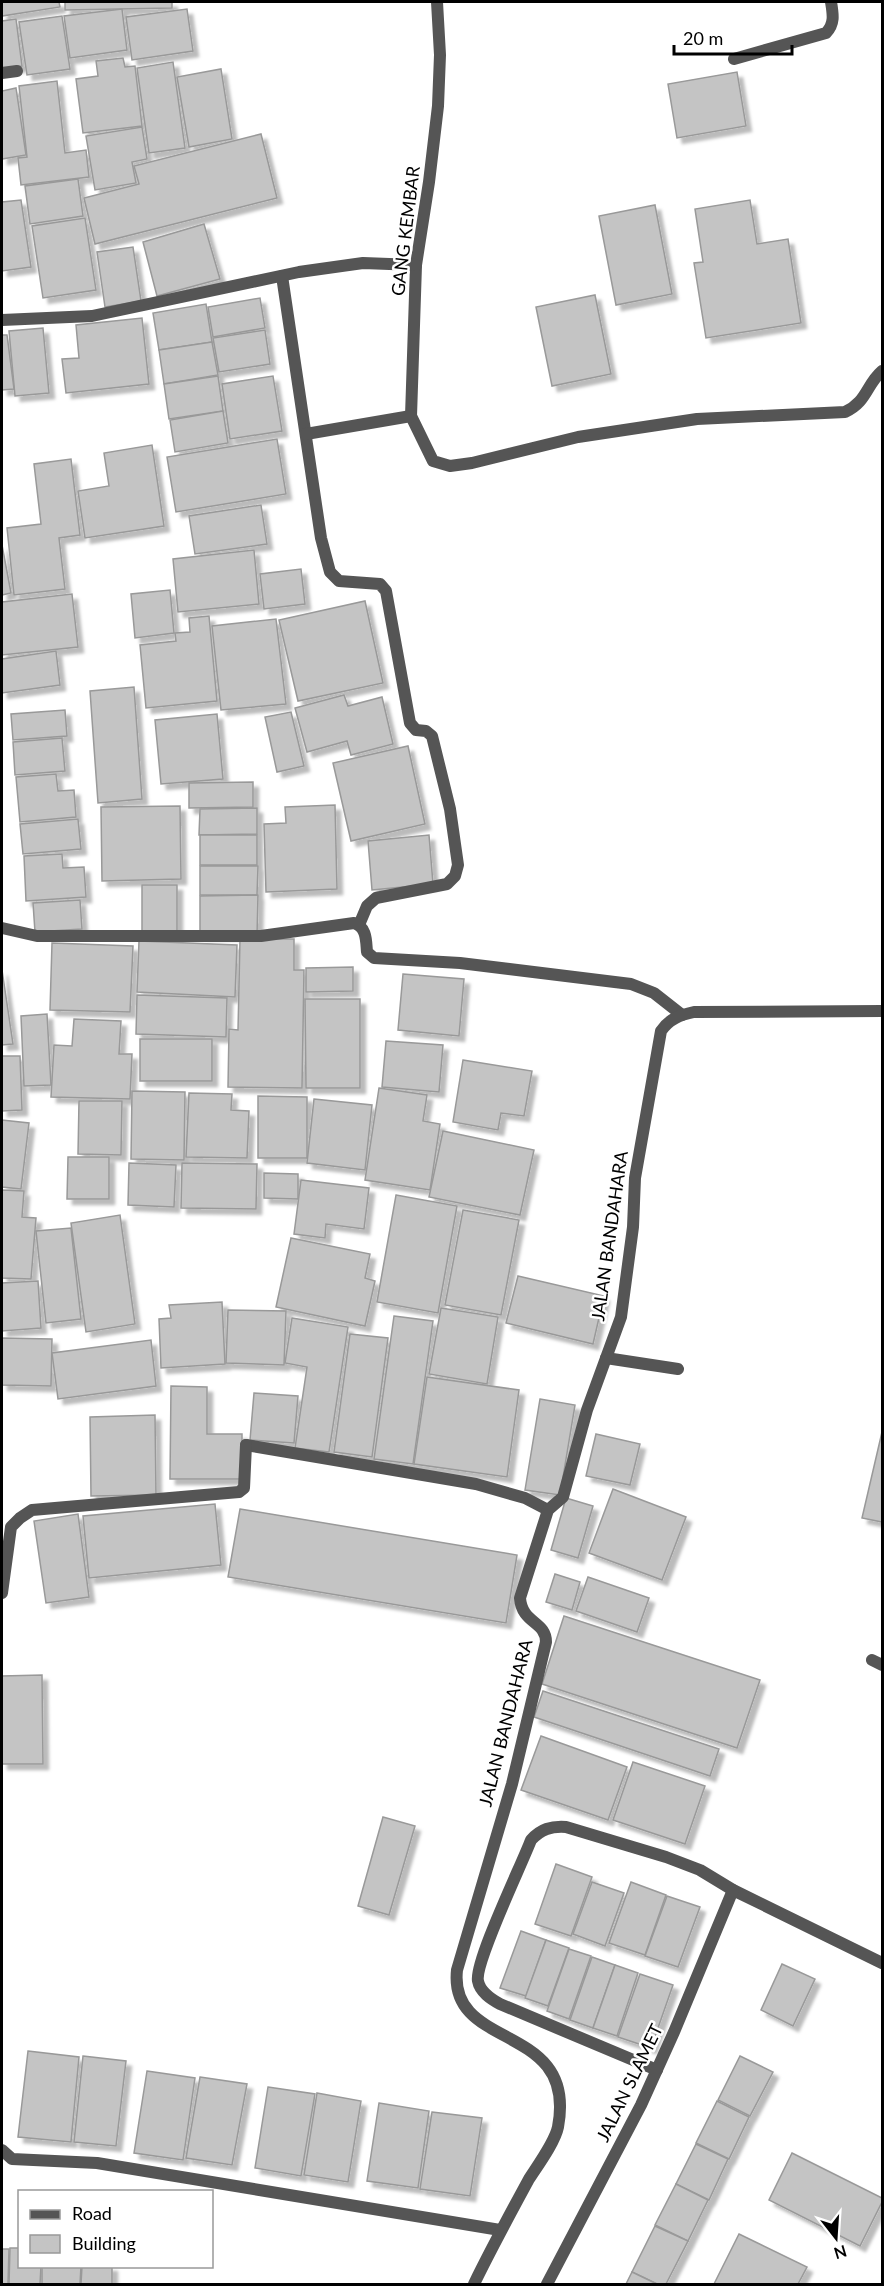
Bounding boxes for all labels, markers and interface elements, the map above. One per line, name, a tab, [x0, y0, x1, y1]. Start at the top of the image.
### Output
scale bar	[674, 18, 792, 56]
text: 20 m	[683, 27, 723, 49]
street label: GANG KEMBAR	[386, 164, 424, 297]
street label: JALAN BANDAHARA	[586, 1149, 632, 1322]
street label: JALAN BANDAHARA	[474, 1636, 537, 1809]
street label: JALAN SLAMET	[591, 2020, 667, 2145]
legend	[18, 2190, 213, 2268]
text: Road	[72, 2202, 112, 2224]
north arrow	[806, 2208, 866, 2268]
text: Building	[72, 2232, 136, 2254]
text: N	[832, 2242, 849, 2264]

